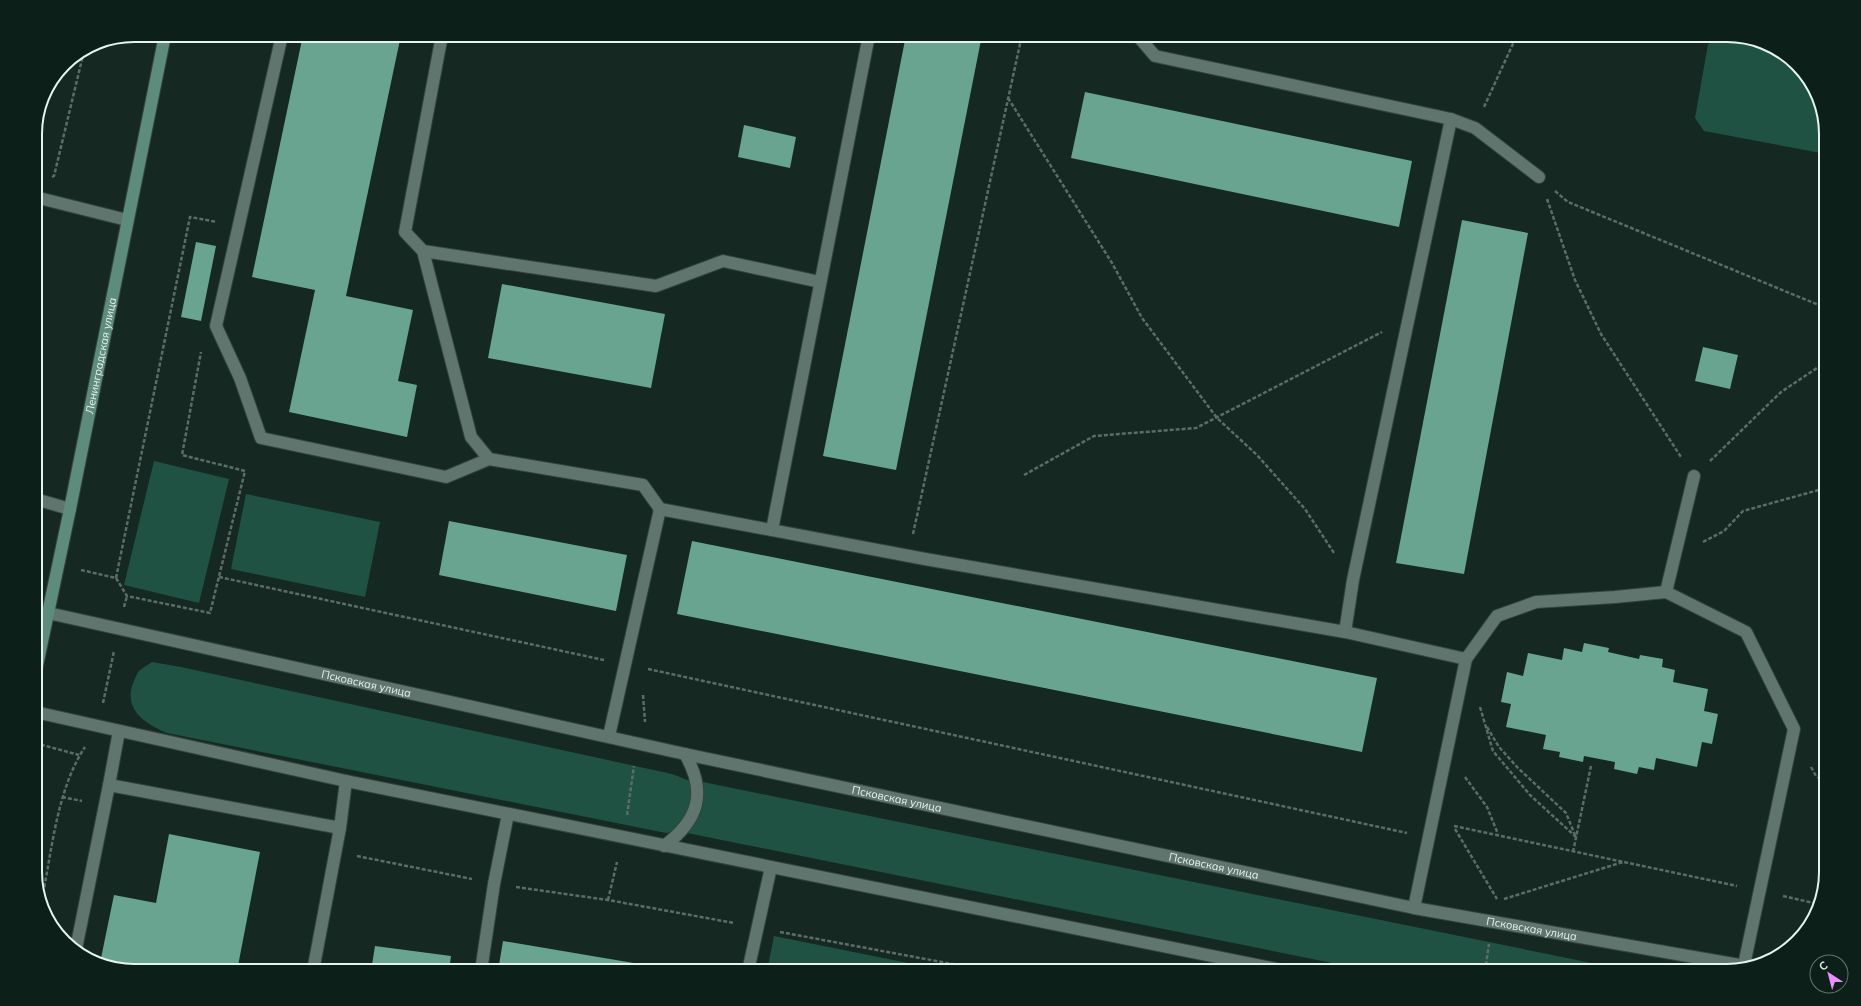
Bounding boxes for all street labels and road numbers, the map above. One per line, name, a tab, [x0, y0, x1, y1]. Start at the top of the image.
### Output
street label: Ленинградская улица	[82, 296, 119, 415]
street label: Псковская улица	[320, 667, 413, 700]
street label: Псковская улица	[851, 782, 943, 815]
street label: Псковская улица	[1168, 849, 1260, 882]
street label: Псковская улица	[1485, 914, 1578, 943]

